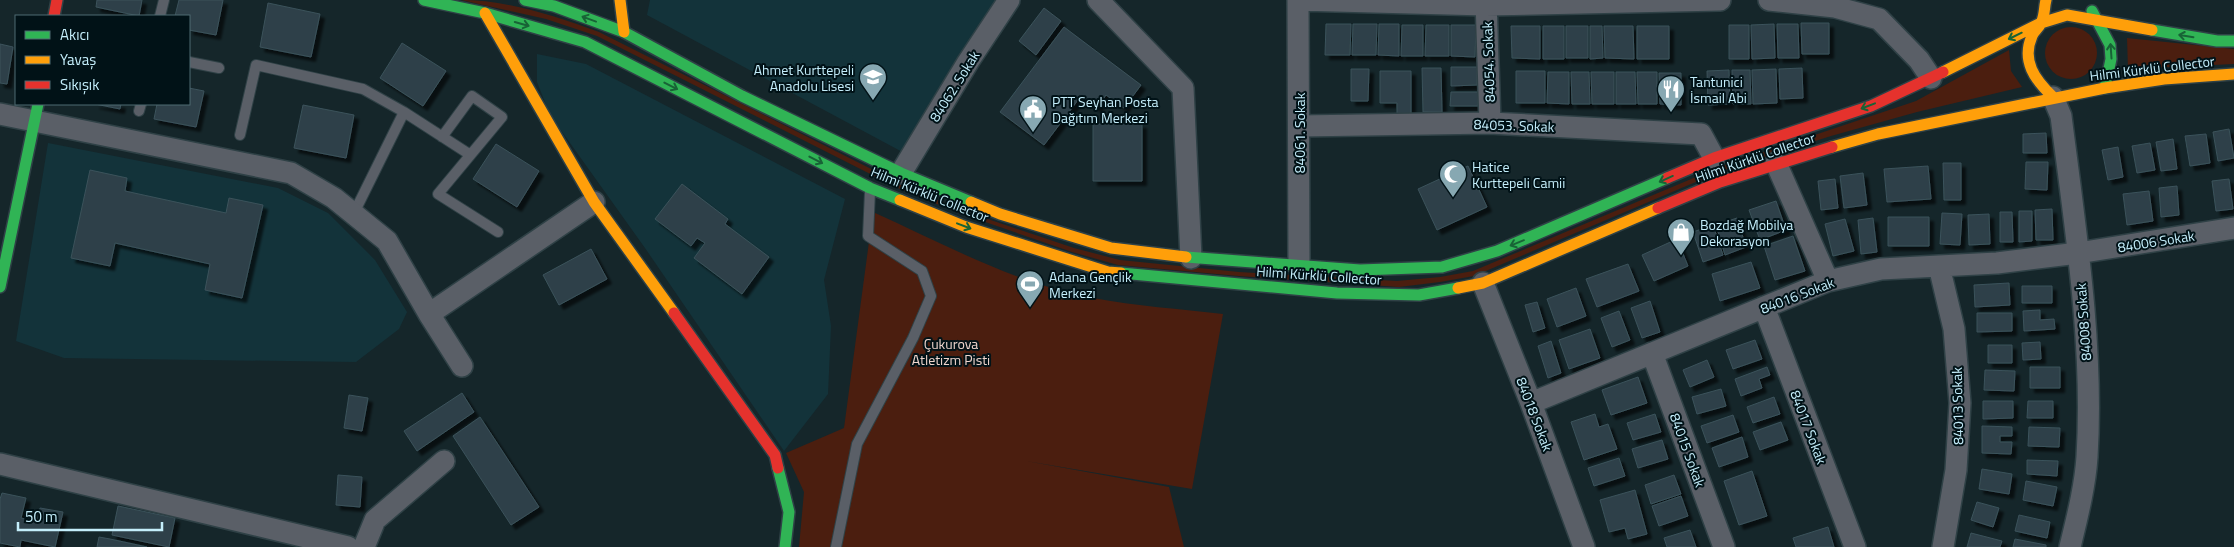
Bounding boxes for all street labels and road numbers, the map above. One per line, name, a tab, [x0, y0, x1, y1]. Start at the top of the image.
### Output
street label: 84054. Sokak	[1476, 21, 1500, 103]
street label: 84062. Sokak	[924, 46, 984, 126]
street label: Hilmi Kürklü Collector	[2088, 50, 2216, 86]
street label: 84061. Sokak	[1289, 92, 1310, 173]
street label: 84053. Sokak	[1473, 113, 1555, 137]
street label: Hilmi Kürklü Collector	[1692, 127, 1818, 187]
street label: Hilmi Kürklü Collector	[868, 161, 992, 227]
street label: 84006 Sokak	[2116, 225, 2196, 257]
street label: Hilmi Kürklü Collector	[1256, 260, 1383, 290]
street label: 84016 Sokak	[1757, 271, 1837, 319]
street label: 84008 Sokak	[2070, 282, 2096, 361]
street label: 84013 Sokak	[1946, 367, 1968, 445]
street label: 84018 Sokak	[1511, 374, 1559, 454]
street label: 84017 Sokak	[1785, 387, 1833, 467]
street label: 84015 Sokak	[1665, 410, 1711, 490]

